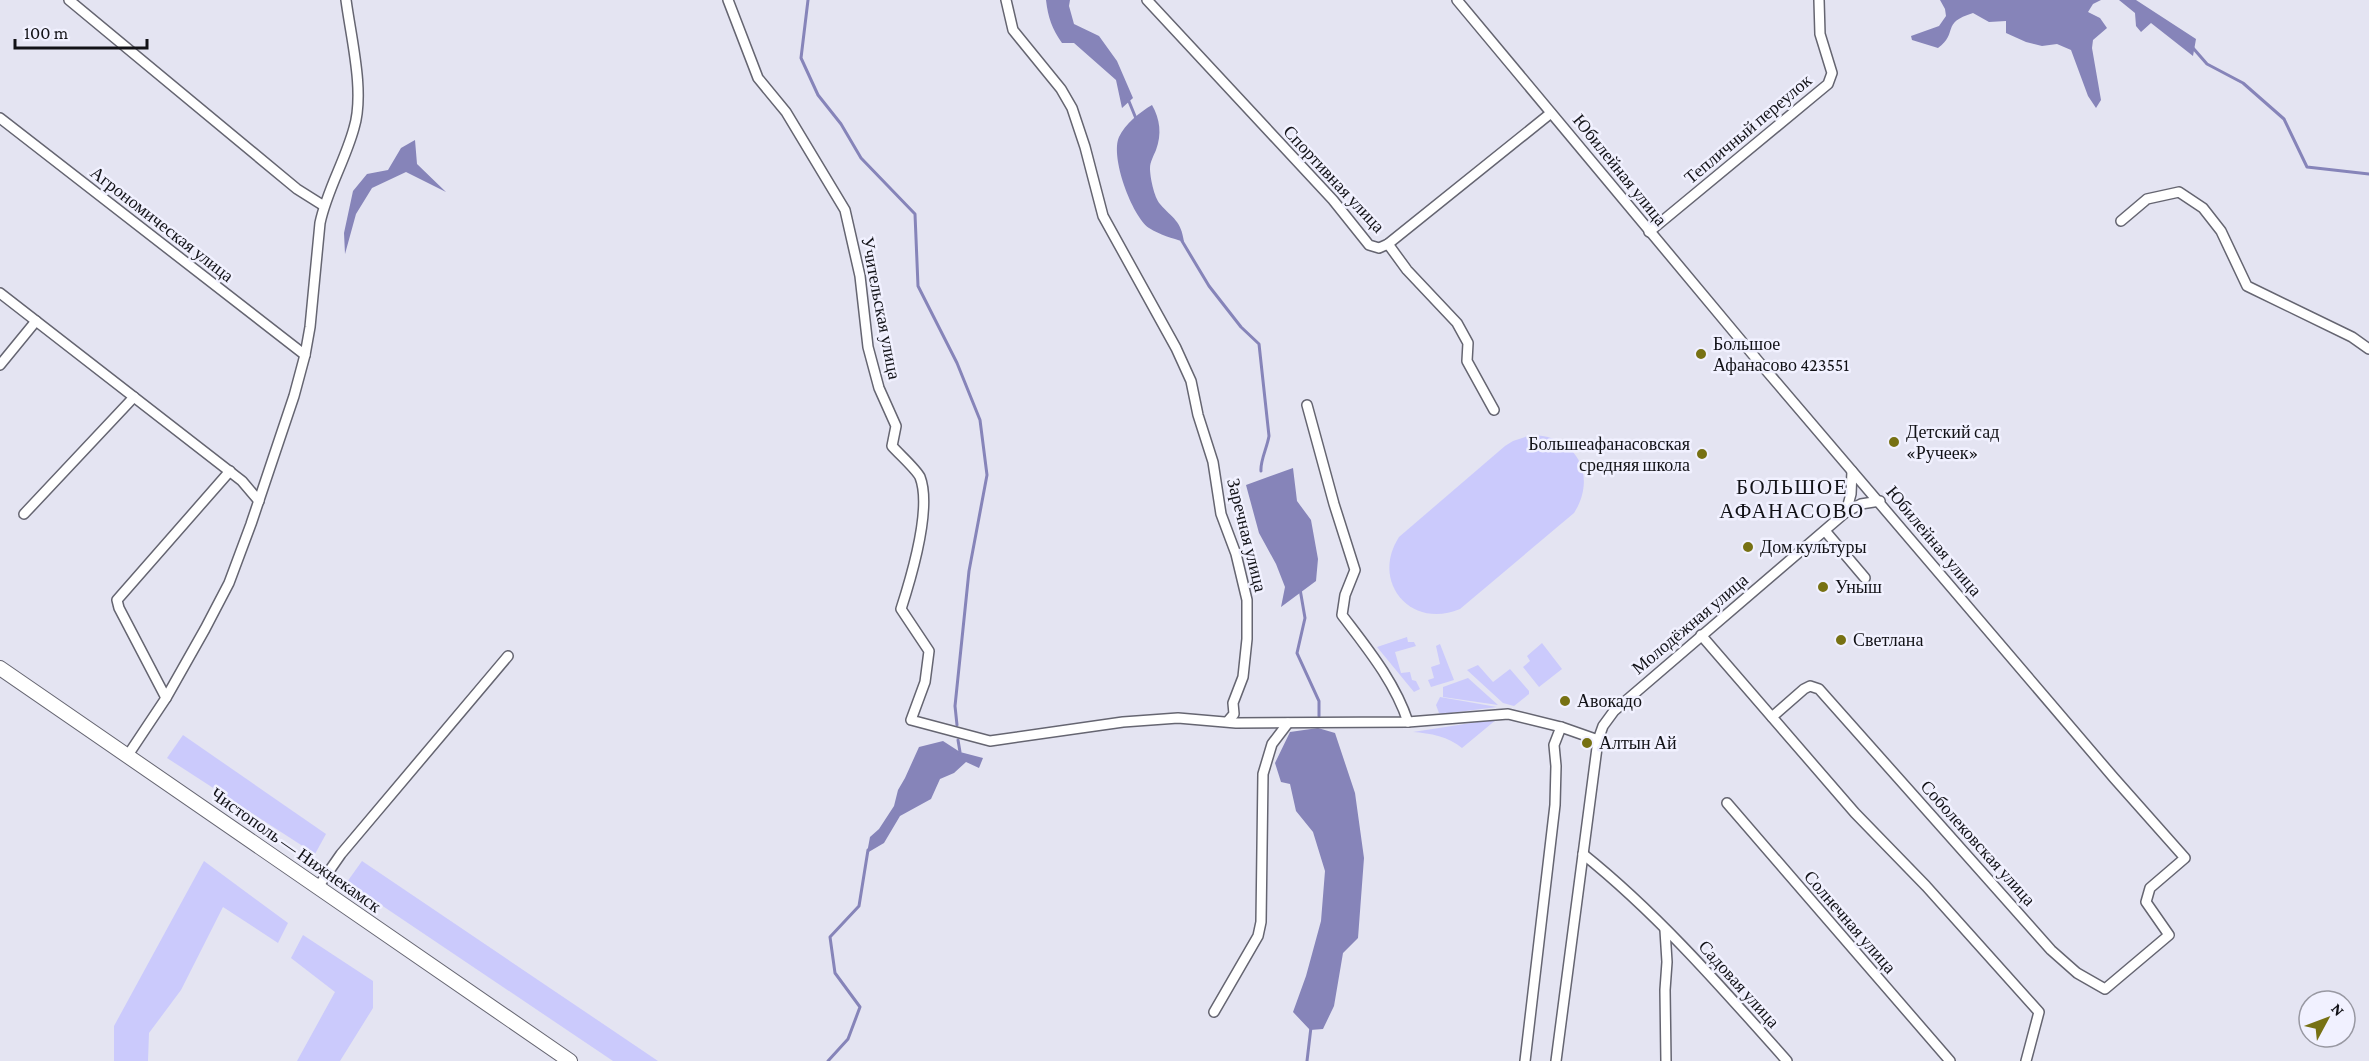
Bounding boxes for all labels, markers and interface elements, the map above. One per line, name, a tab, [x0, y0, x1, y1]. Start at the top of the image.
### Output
scale bar	[15, 12, 147, 50]
text: 100 m	[24, 23, 69, 43]
street label: Тепличный переулок	[1681, 70, 1816, 188]
street label: Юбилейная улица	[1569, 110, 1671, 230]
street label: Спортивная улица	[1279, 121, 1389, 237]
street label: Агрономическая улица	[87, 162, 237, 286]
street label: Учительская улица	[857, 235, 905, 381]
place label: Большое Афанасово 423551	[1713, 334, 1849, 375]
marker: Большое Афанасово 423551	[1694, 347, 1708, 361]
place label: Детский сад «Ручеек»	[1906, 422, 1999, 463]
place label: Большеафанасовская средняя школа	[1528, 434, 1690, 475]
marker: Детский сад «Ручеек»	[1887, 435, 1901, 449]
marker: Большеафанасовская средняя школа	[1695, 447, 1709, 461]
district label: БОЛЬШОЕ АФАНАСОВО	[1719, 475, 1865, 523]
street label: Заречная улица	[1223, 476, 1271, 594]
street label: Юбилейная улица	[1882, 482, 1986, 600]
place label: Дом культуры	[1760, 537, 1867, 557]
marker: Дом культуры	[1741, 540, 1755, 554]
street label: Молодёжная улица	[1628, 570, 1752, 678]
place label: Уныш	[1835, 577, 1882, 597]
marker: Уныш	[1816, 580, 1830, 594]
place label: Светлана	[1853, 630, 1923, 650]
marker: Светлана	[1834, 633, 1848, 647]
place label: Авокадо	[1577, 691, 1642, 711]
marker: Авокадо	[1558, 694, 1572, 708]
place label: Алтын Ай	[1599, 733, 1677, 753]
marker: Алтын Ай	[1580, 736, 1594, 750]
street label: Соболековская улица	[1916, 776, 2040, 910]
street label: Чистополь — Нижнекамск	[207, 784, 385, 917]
street label: Солнечная улица	[1800, 866, 1900, 978]
street label: Садовая улица	[1695, 936, 1783, 1032]
north arrow	[2297, 989, 2357, 1049]
text: N	[2328, 1000, 2348, 1019]

